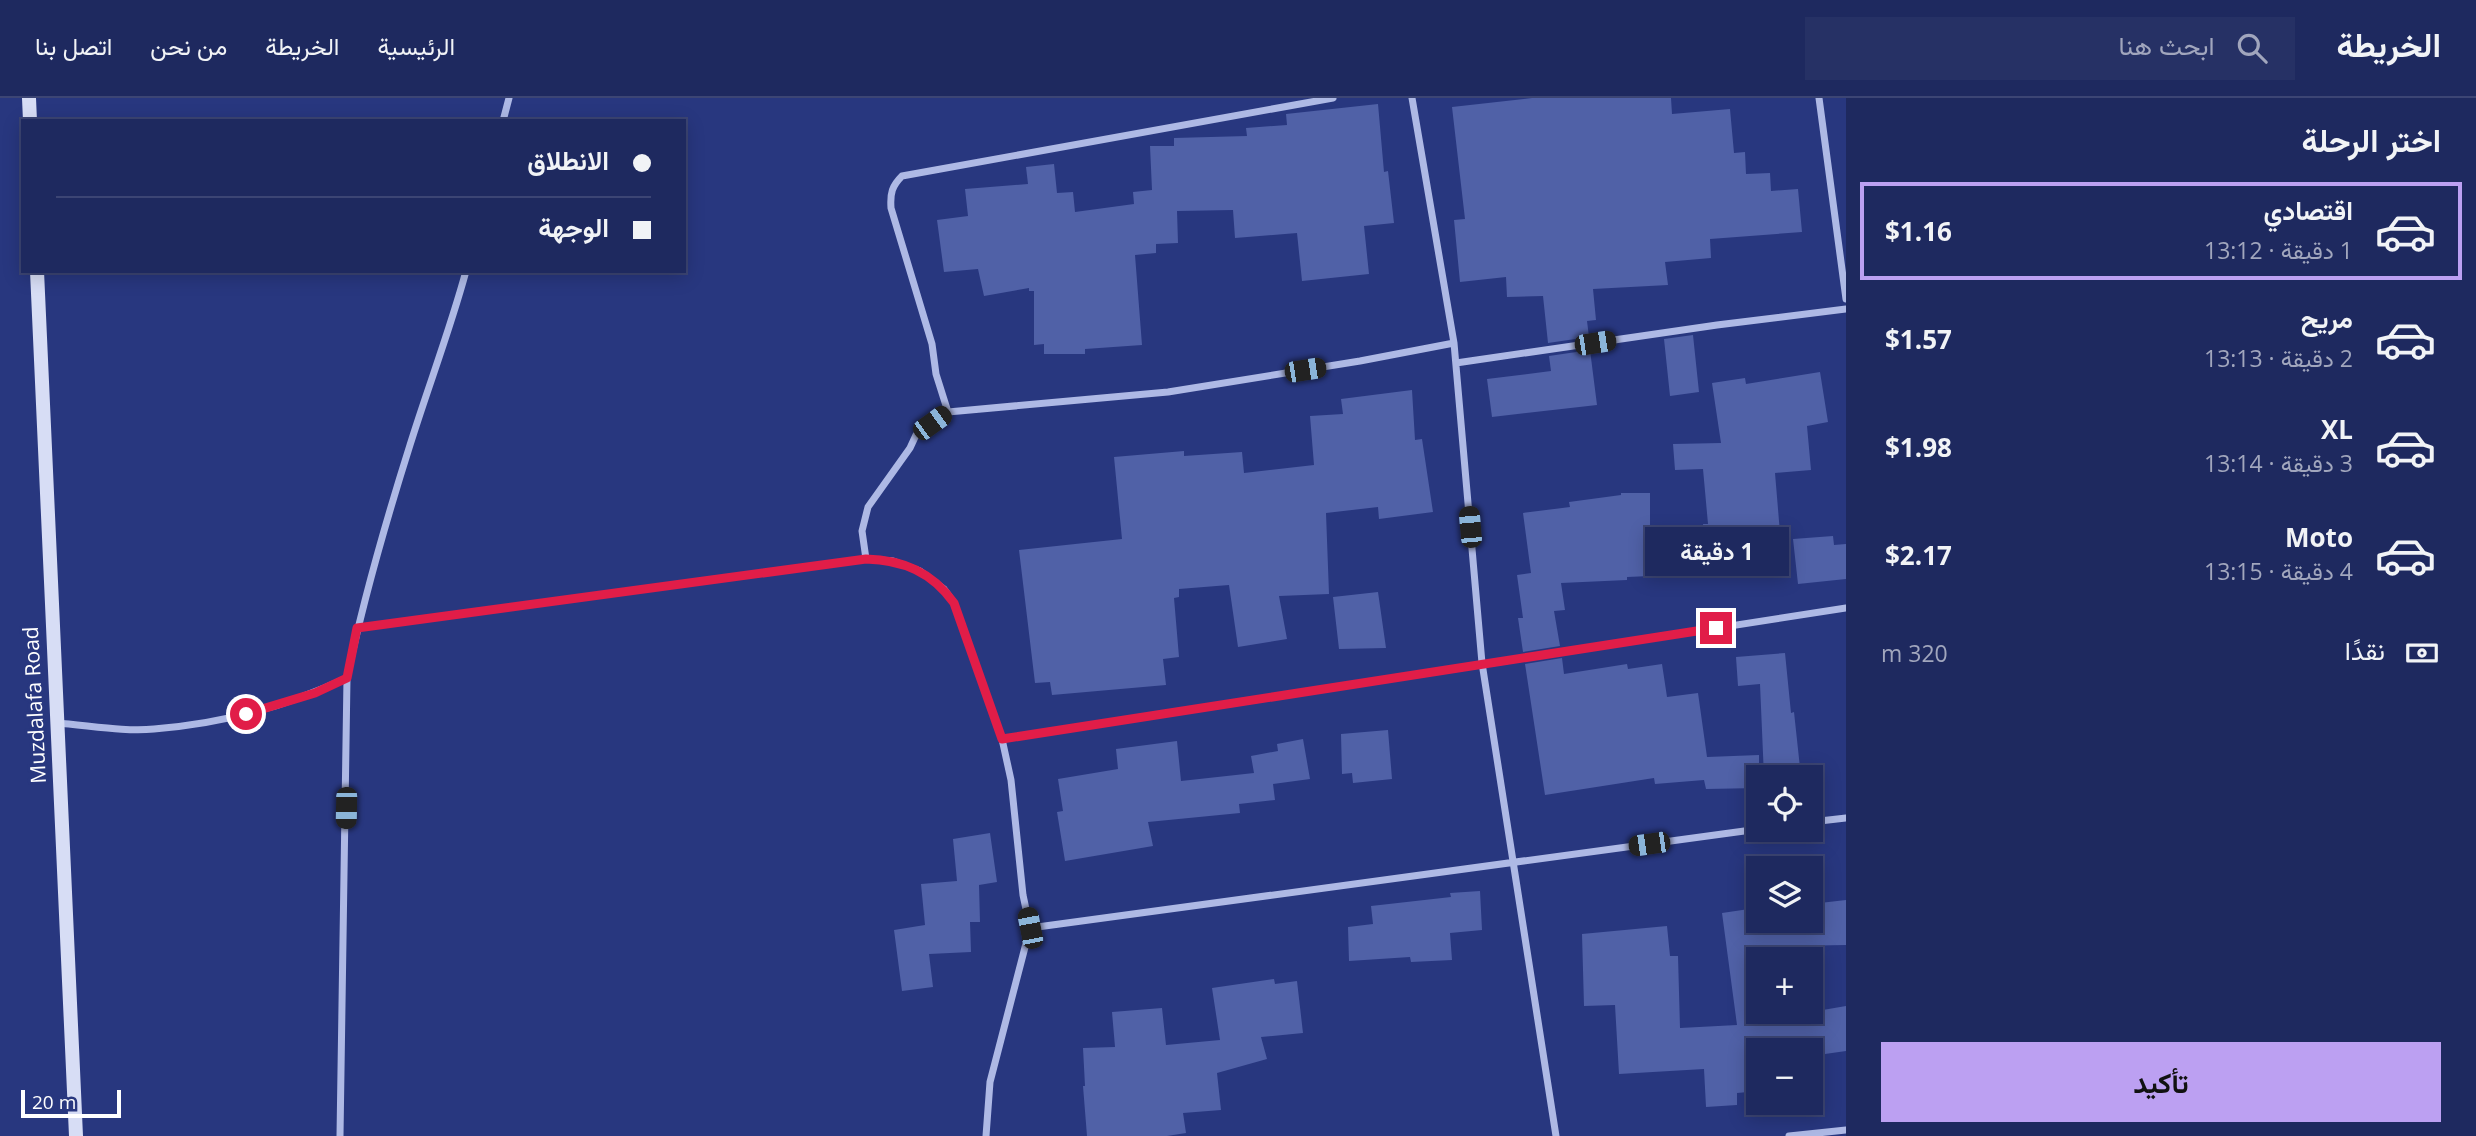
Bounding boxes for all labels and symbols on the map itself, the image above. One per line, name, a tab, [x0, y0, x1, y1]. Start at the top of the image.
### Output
car	[1573, 329, 1618, 357]
car	[1283, 356, 1328, 384]
car	[909, 402, 956, 444]
car	[1458, 505, 1483, 549]
callout: 1 دقيقة	[1644, 526, 1788, 575]
route end	[1700, 612, 1732, 644]
street label: Muzdalafa Road	[16, 626, 52, 784]
route start	[230, 698, 262, 730]
car	[336, 787, 357, 829]
car	[1627, 831, 1672, 857]
car	[1016, 905, 1045, 951]
scale bar	[21, 1087, 121, 1119]

